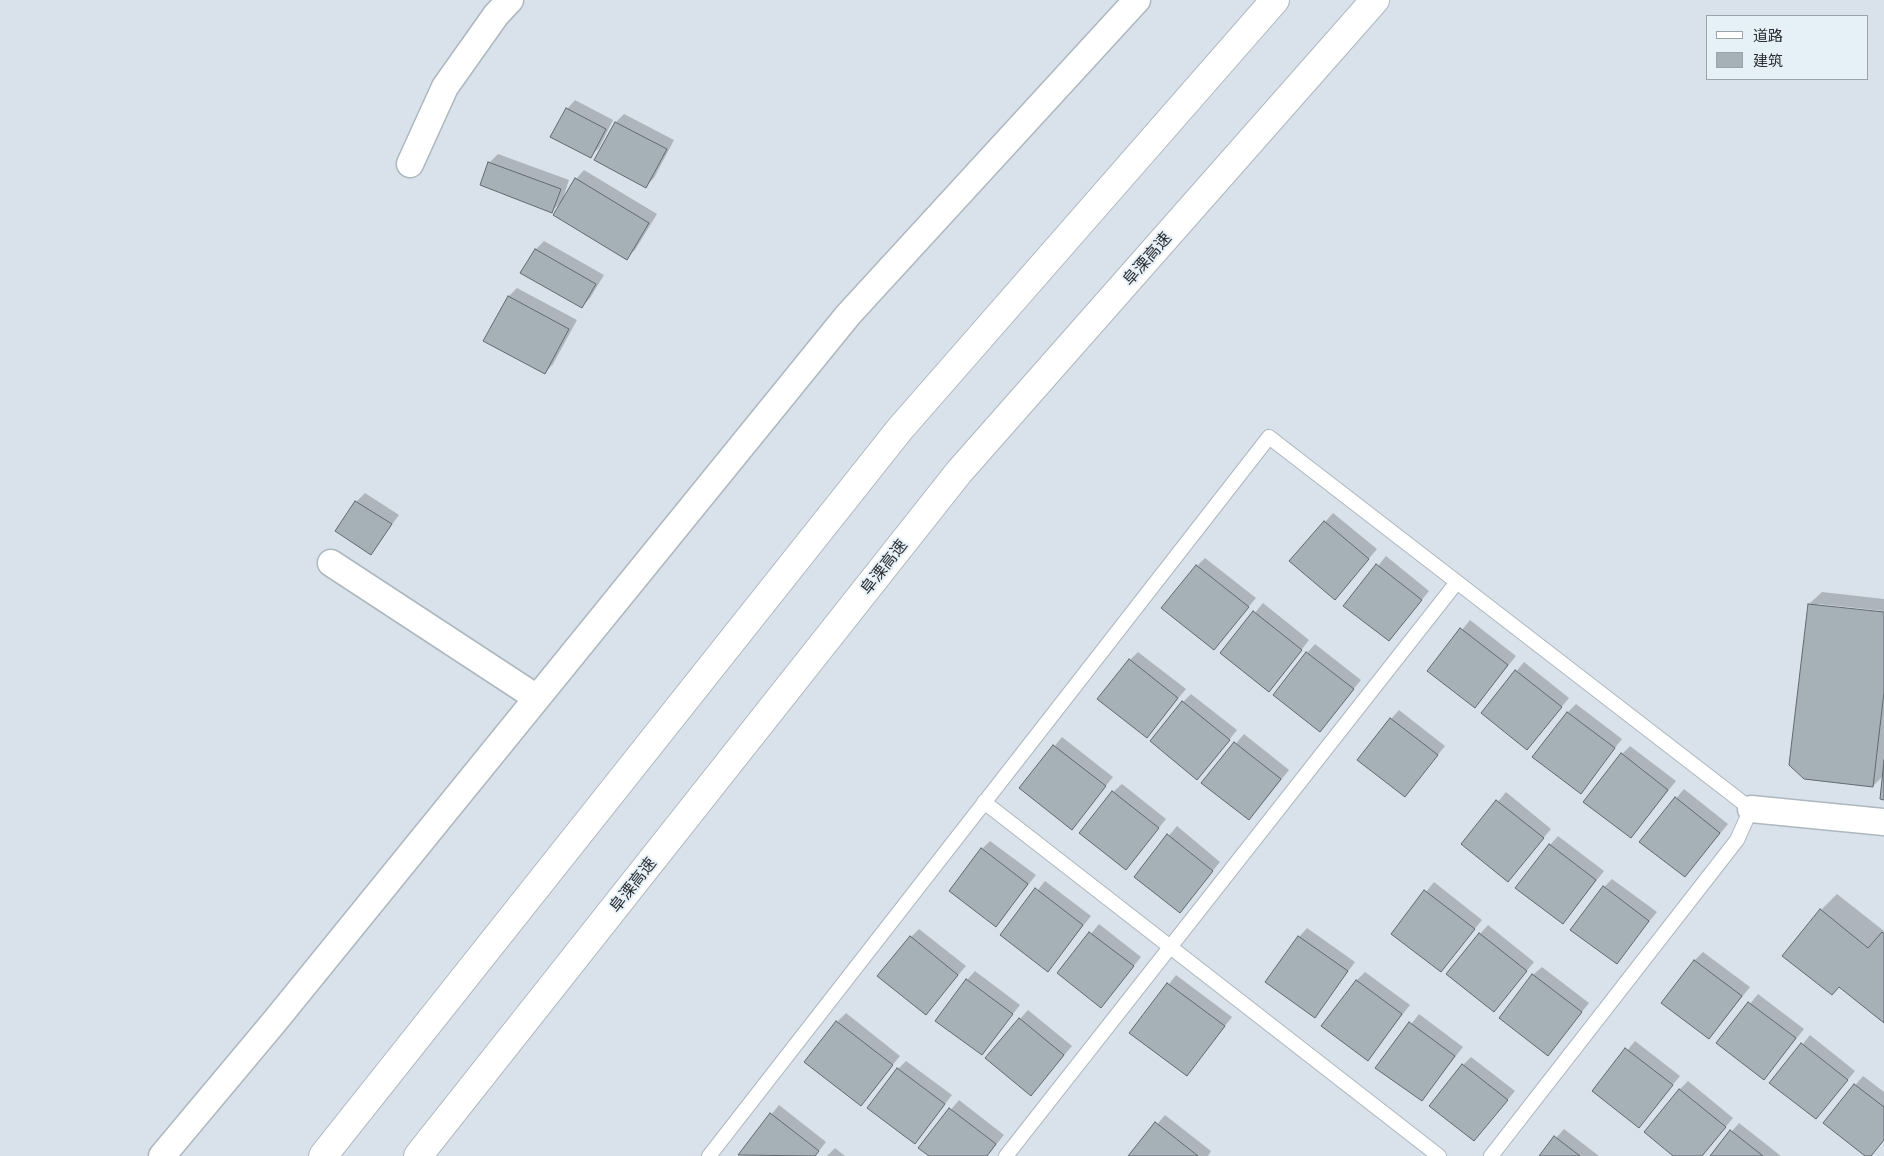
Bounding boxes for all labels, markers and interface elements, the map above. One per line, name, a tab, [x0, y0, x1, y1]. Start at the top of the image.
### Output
legend	[1706, 15, 1869, 80]
text: 道路	[1753, 26, 1783, 44]
text: 建筑	[1753, 51, 1783, 69]
street label: 阜溧高速	[1119, 229, 1175, 289]
street label: 阜溧高速	[857, 536, 911, 598]
street label: 阜溧高速	[606, 854, 660, 916]

